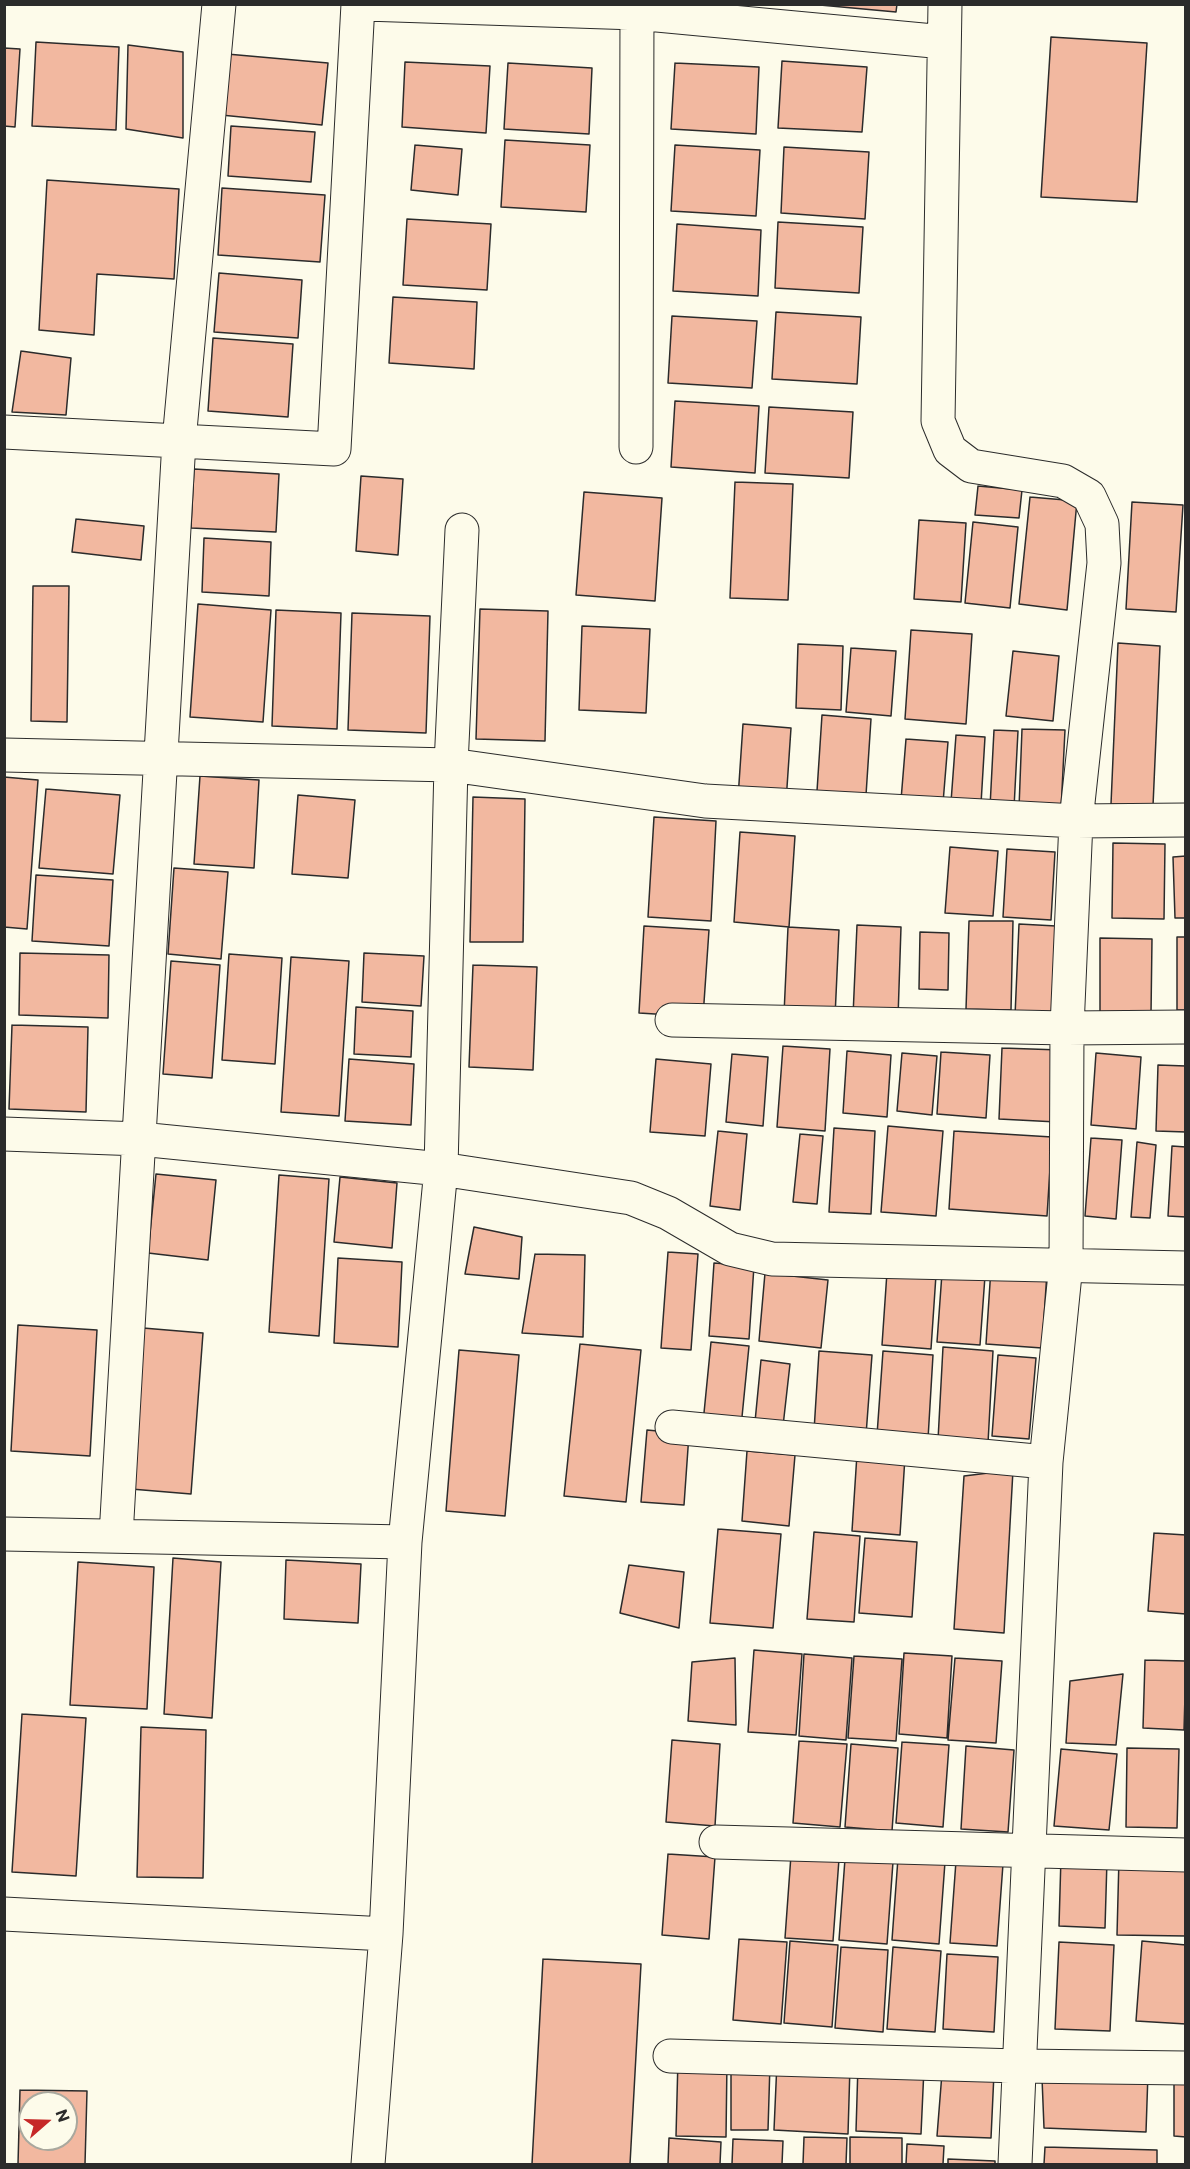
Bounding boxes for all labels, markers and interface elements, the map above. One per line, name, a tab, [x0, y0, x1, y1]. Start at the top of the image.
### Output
north arrow	[18, 2091, 78, 2151]
text: N	[53, 2106, 74, 2124]

